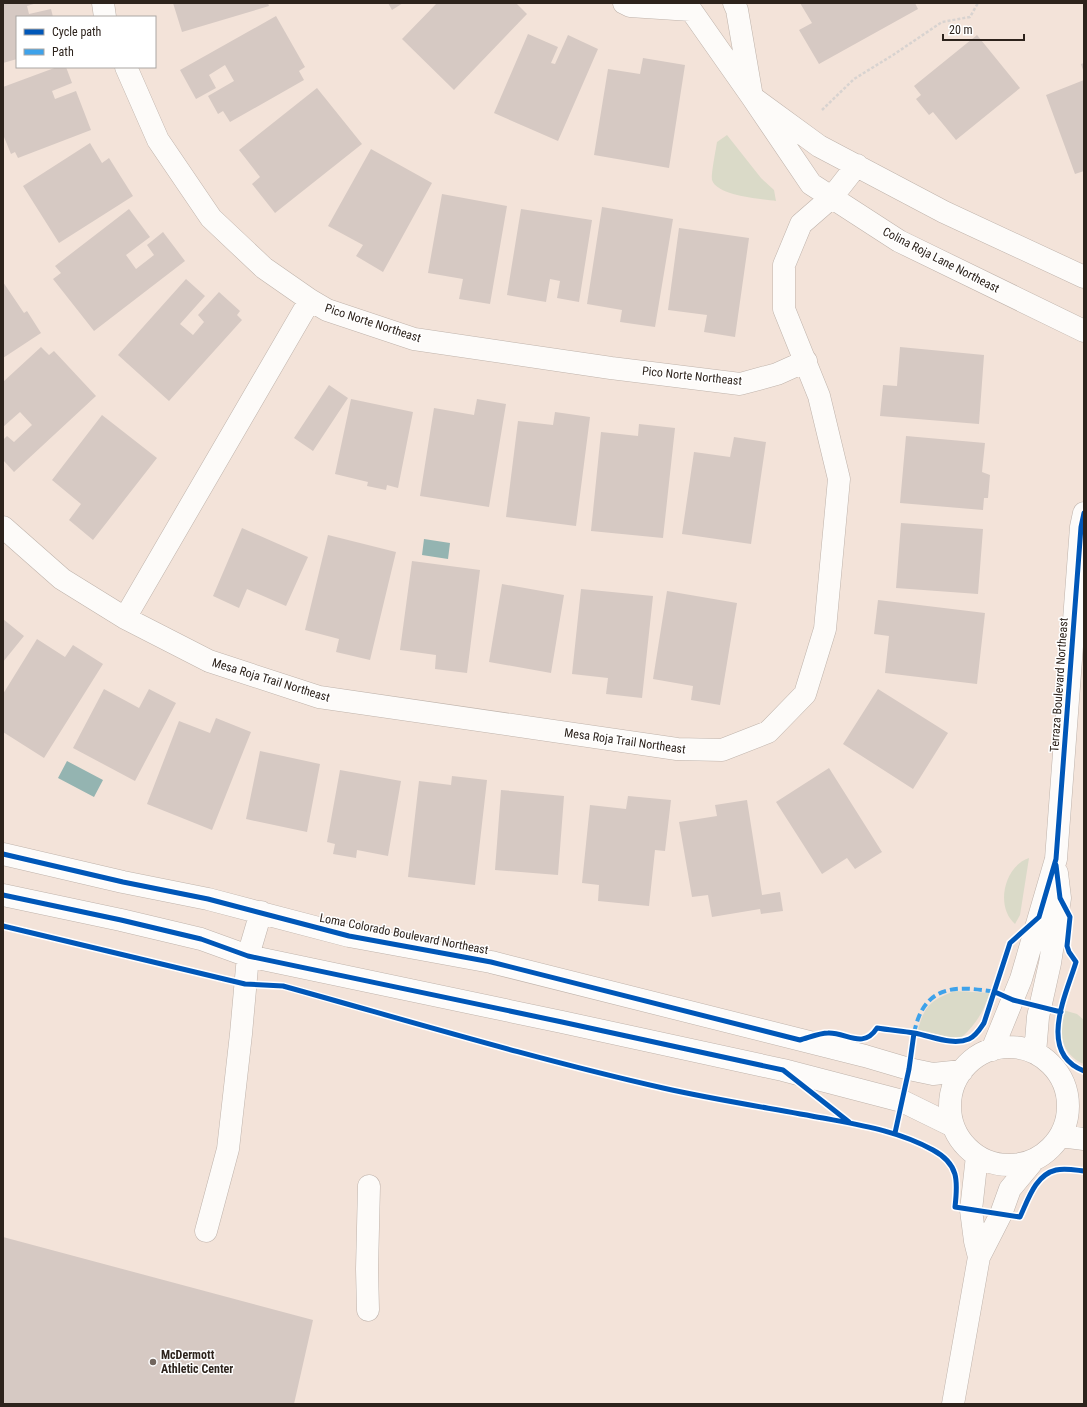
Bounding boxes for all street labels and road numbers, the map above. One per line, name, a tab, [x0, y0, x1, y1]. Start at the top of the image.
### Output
street label: Colina Roja Lane Northeast	[880, 224, 1002, 296]
street label: Pico Norte Northeast	[323, 301, 423, 345]
street label: Pico Norte Northeast	[641, 364, 743, 388]
street label: Terraza Boulevard Northeast	[1047, 617, 1071, 753]
street label: Mesa Roja Trail Northeast	[210, 655, 332, 705]
street label: Mesa Roja Trail Northeast	[563, 726, 687, 757]
street label: Loma Colorado Boulevard Northeast	[318, 911, 490, 957]

